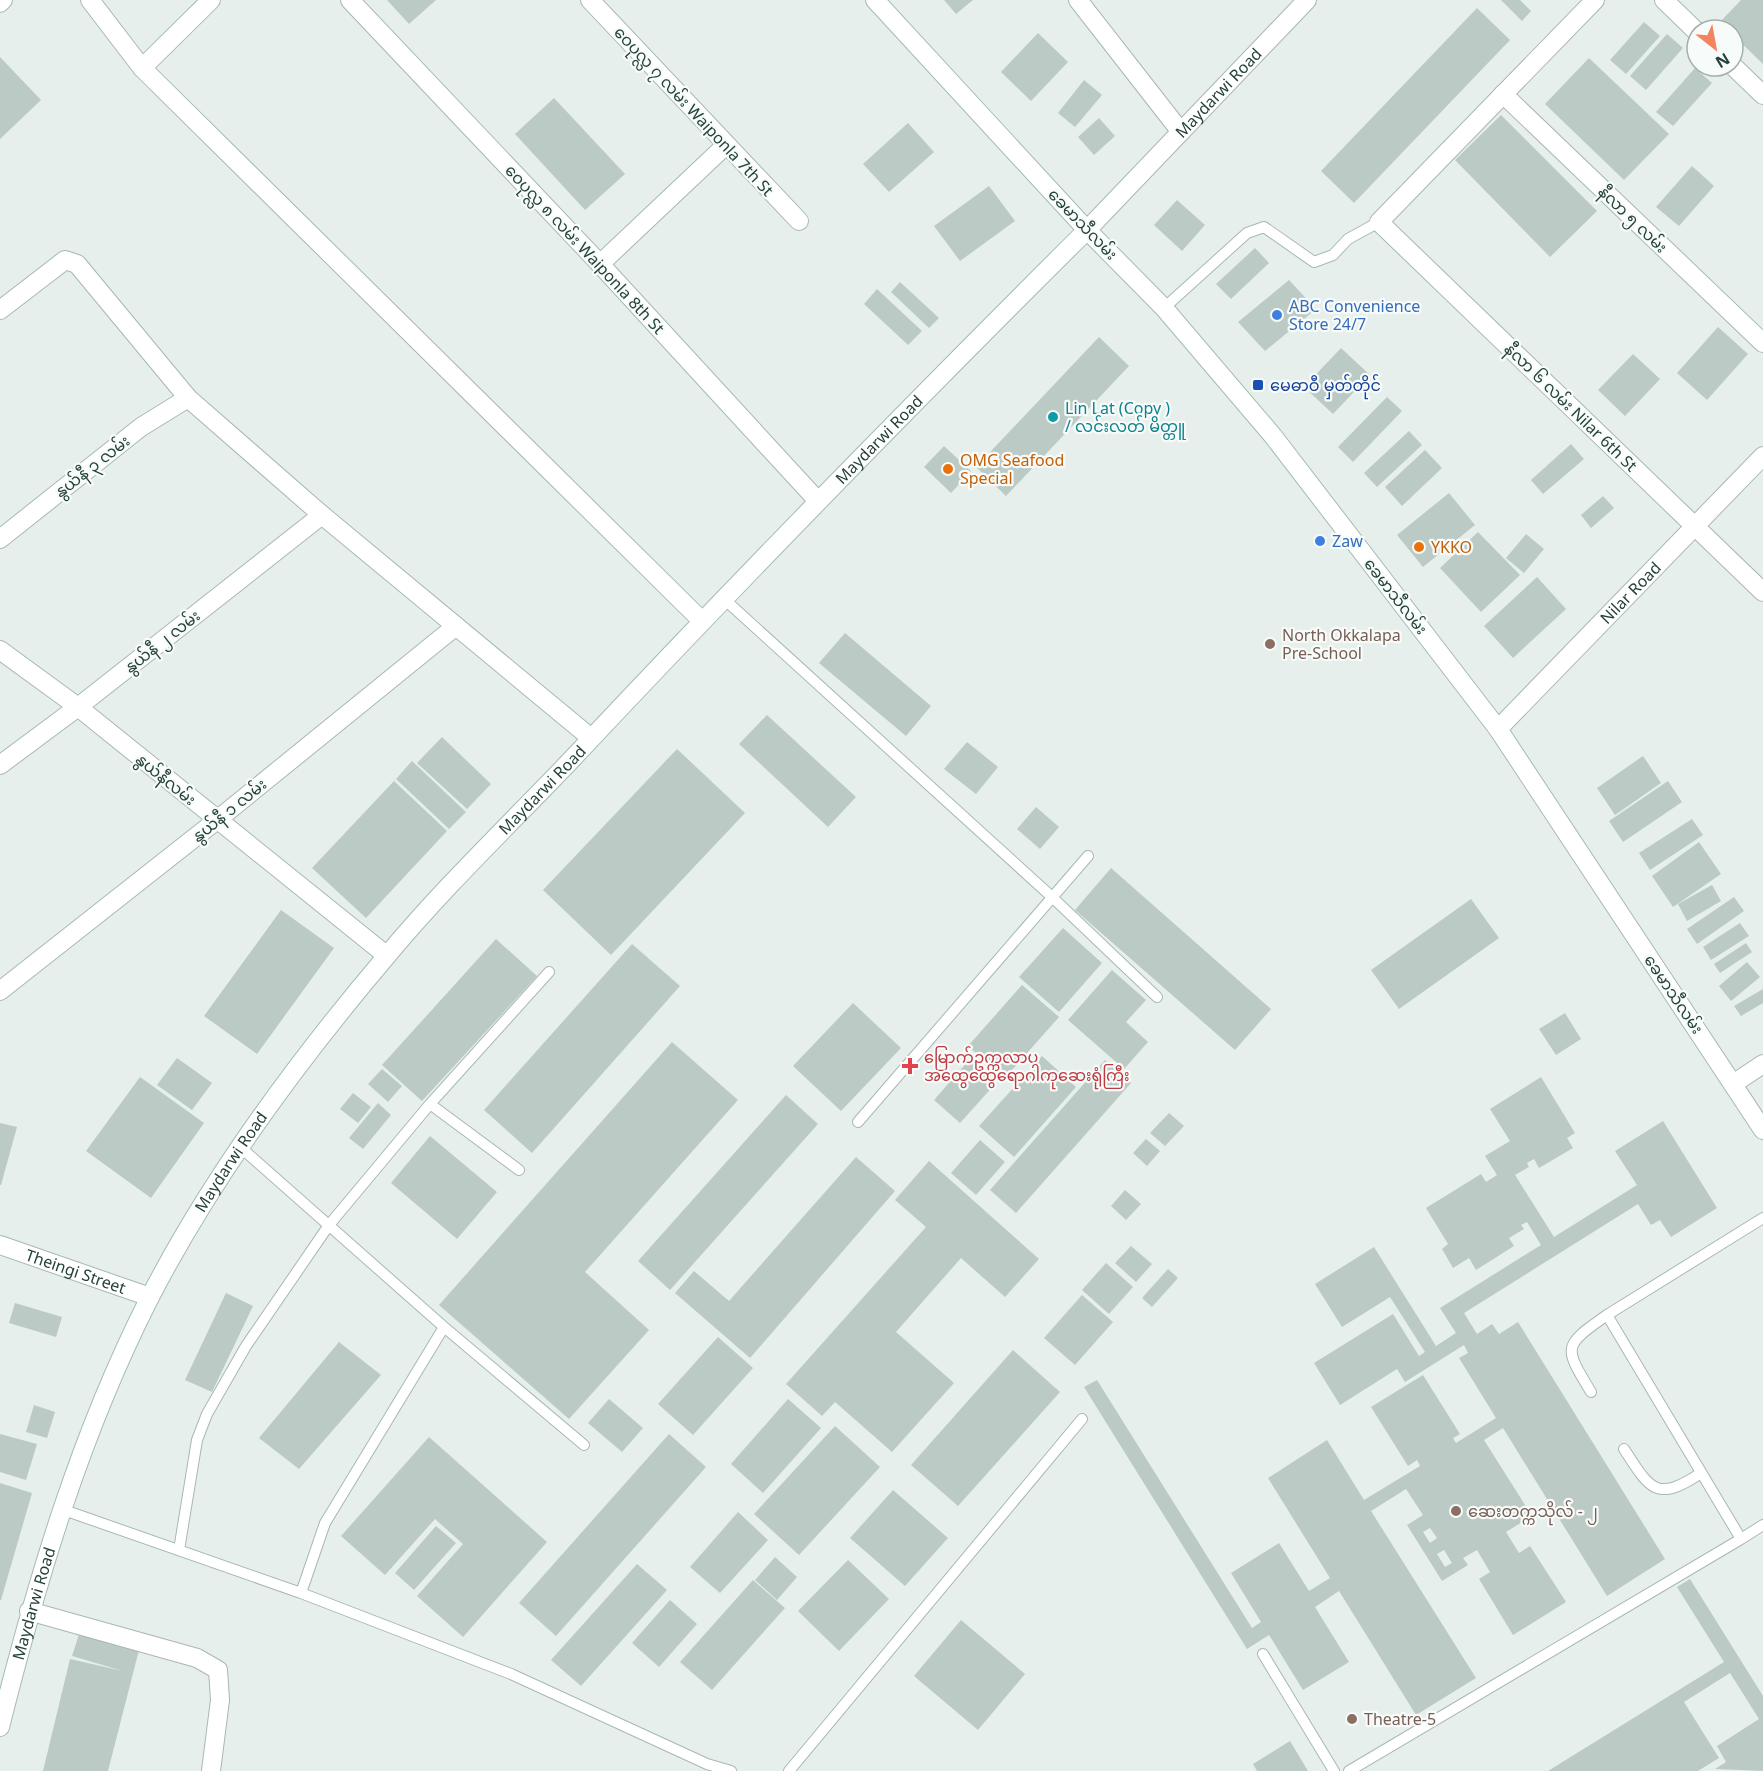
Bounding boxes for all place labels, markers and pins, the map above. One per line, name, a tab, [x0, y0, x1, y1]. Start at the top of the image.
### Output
place label: ABC Convenience Store 24/7	[1289, 295, 1420, 335]
marker: ABC Convenience Store 24/7	[1270, 308, 1284, 322]
place label: မေဓာဝီ မှတ်တိုင်	[1270, 374, 1381, 400]
marker: မေဓာဝီ မှတ်တိုင်	[1251, 378, 1265, 392]
place label: Lin Lat (Copy ) / လင်းလတ် မိတ္တူ	[1065, 397, 1186, 440]
marker: Lin Lat (Copy ) / လင်းလတ် မိတ္တူ	[1046, 410, 1060, 424]
place label: OMG Seafood Special	[960, 449, 1064, 489]
marker: OMG Seafood Special	[941, 462, 955, 476]
place label: Zaw	[1332, 530, 1363, 552]
marker: Zaw	[1313, 534, 1327, 548]
place label: YKKO	[1431, 536, 1472, 558]
marker: YKKO	[1412, 540, 1426, 554]
place label: North Okkalapa Pre-School	[1282, 624, 1401, 664]
marker: North Okkalapa Pre-School	[1263, 637, 1277, 651]
place label: မြောက်ဥက္ကလာပ အထွေထွေရောဂါကုဆေးရုံကြီး	[924, 1046, 1130, 1090]
marker: မြောက်ဥက္ကလာပ အထွေထွေရောဂါကုဆေးရုံကြီး	[901, 1057, 919, 1075]
place label: ဆေးတက္ကသိုလ် - ၂	[1468, 1500, 1598, 1526]
marker: ဆေးတက္ကသိုလ် - ၂	[1449, 1504, 1463, 1518]
place label: Theatre-5	[1364, 1708, 1436, 1730]
marker: Theatre-5	[1345, 1712, 1359, 1726]

